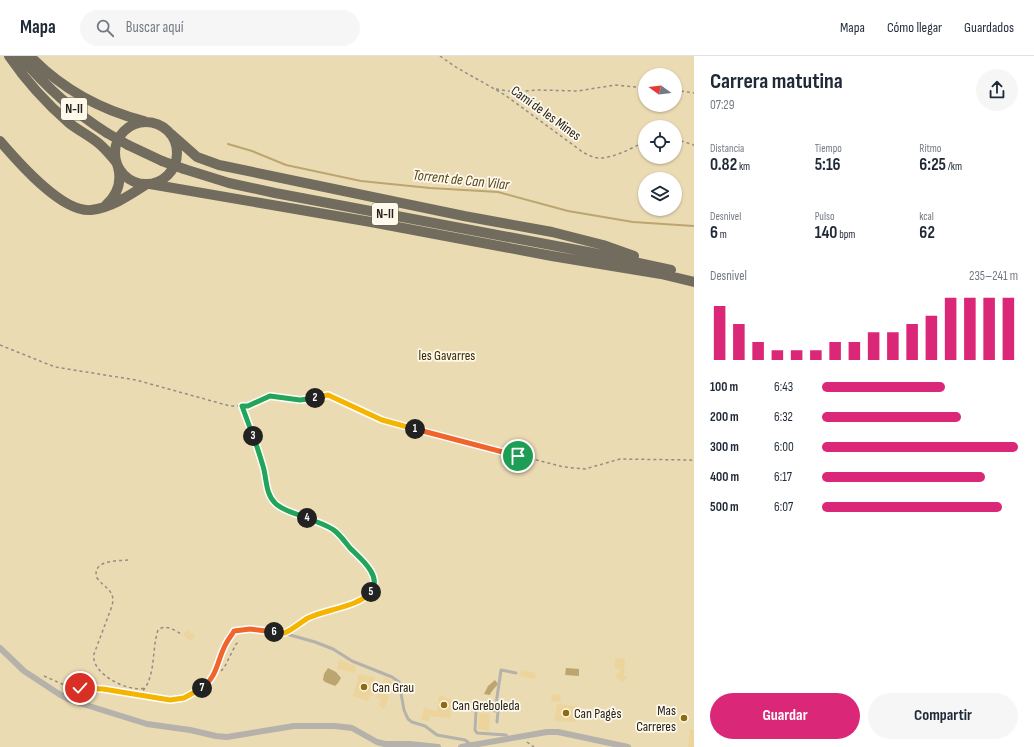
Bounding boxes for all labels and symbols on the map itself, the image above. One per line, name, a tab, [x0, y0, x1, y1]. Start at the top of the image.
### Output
north arrow	[638, 68, 682, 112]
street label: Camí de les Mines	[508, 82, 584, 144]
road number: N-II	[61, 98, 87, 120]
water label: Torrent de Can Vilar	[412, 165, 511, 195]
road number: N-II	[372, 203, 398, 225]
park label: les Gavarres	[419, 347, 475, 364]
pin: 2	[305, 388, 325, 408]
pin: 1	[405, 419, 425, 439]
pin: 3	[243, 426, 263, 446]
pin	[501, 439, 535, 473]
pin: 4	[297, 508, 317, 528]
pin: 5	[361, 582, 381, 602]
pin: 6	[264, 622, 284, 642]
pin	[63, 671, 97, 705]
pin: 7	[192, 678, 212, 698]
place label: Can Grau	[372, 679, 414, 696]
marker: Can Grau	[359, 682, 369, 692]
place label: Can Greboleda	[452, 697, 520, 714]
marker: Can Greboleda	[439, 700, 449, 710]
place label: Mas Carreres	[636, 702, 676, 735]
place label: Can Pagès	[574, 705, 621, 722]
marker: Can Pagès	[561, 708, 571, 718]
marker: Mas Carreres	[679, 713, 689, 723]

